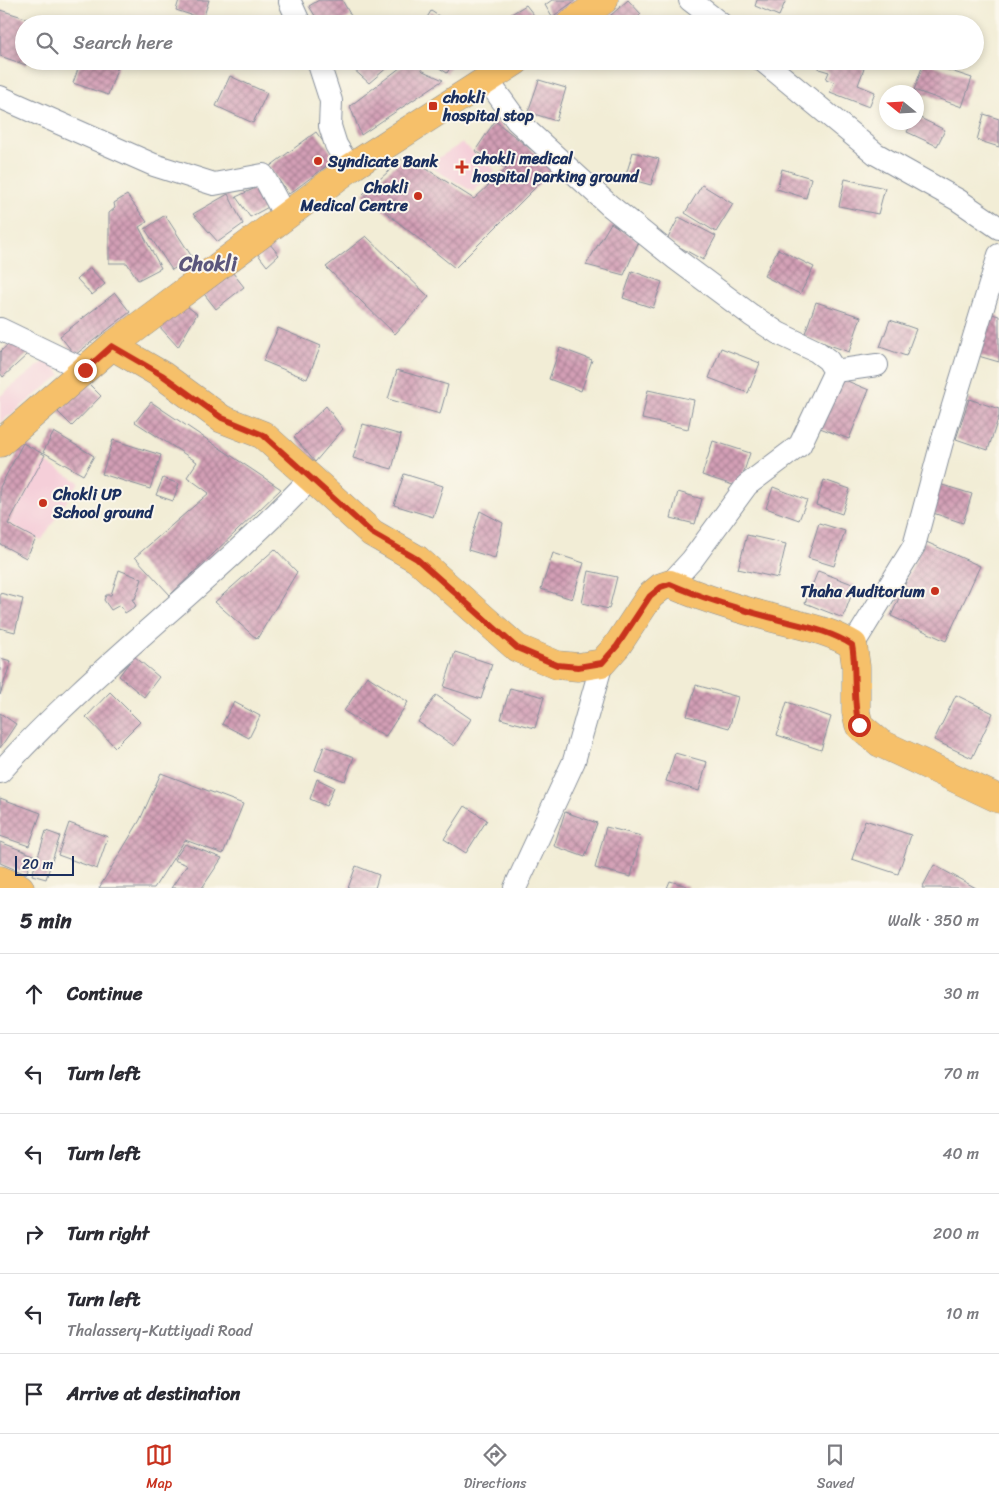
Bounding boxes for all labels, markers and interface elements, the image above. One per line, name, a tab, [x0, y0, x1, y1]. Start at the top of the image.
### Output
search box	[15, 15, 984, 70]
text: Search here	[73, 26, 173, 59]
icon: search	[33, 29, 61, 57]
place label: chokli hospital stop	[442, 83, 534, 130]
north arrow	[879, 85, 924, 130]
marker: chokli hospital stop	[427, 100, 439, 112]
place label: chokli medical hospital parking ground	[472, 144, 640, 191]
place label: Syndicate Bank	[327, 147, 439, 176]
marker: Syndicate Bank	[312, 155, 324, 167]
marker: chokli medical hospital parking ground	[455, 160, 469, 174]
place label: Chokli Medical Centre	[300, 173, 410, 220]
marker: Chokli Medical Centre	[412, 190, 424, 202]
district label: Chokli	[178, 245, 238, 283]
route end	[74, 359, 97, 382]
place label: Chokli UP School ground	[52, 480, 154, 527]
marker: Chokli UP School ground	[37, 497, 49, 509]
place label: Thaha Auditorium	[800, 577, 925, 606]
marker: Thaha Auditorium	[929, 585, 941, 597]
route start	[848, 714, 871, 737]
text: 20 m	[22, 852, 53, 877]
scale bar	[15, 853, 74, 876]
text: 5 min	[20, 902, 72, 940]
text: Walk · 350 m	[888, 906, 979, 935]
text: Continue	[67, 977, 143, 1010]
text: 30 m	[944, 979, 979, 1008]
icon: ahead	[20, 980, 48, 1008]
text: Turn left	[67, 1057, 140, 1090]
text: 70 m	[943, 1059, 979, 1088]
icon: left	[20, 1060, 48, 1088]
text: Turn left	[67, 1137, 140, 1170]
text: 40 m	[942, 1139, 979, 1168]
icon: left	[20, 1140, 48, 1168]
text: Turn right	[67, 1217, 149, 1250]
text: 200 m	[933, 1219, 979, 1248]
icon: right	[20, 1220, 48, 1248]
text: Turn left	[67, 1283, 140, 1316]
text: 10 m	[946, 1299, 979, 1328]
icon: left	[20, 1300, 48, 1328]
text: Thalassery-Kuttiyadi Road	[67, 1316, 252, 1345]
text: Arrive at destination	[67, 1377, 240, 1410]
icon: arrive	[20, 1380, 48, 1408]
tab: Map	[145, 1441, 173, 1496]
tab: Directions	[464, 1441, 526, 1496]
tab: Saved	[817, 1441, 854, 1496]

